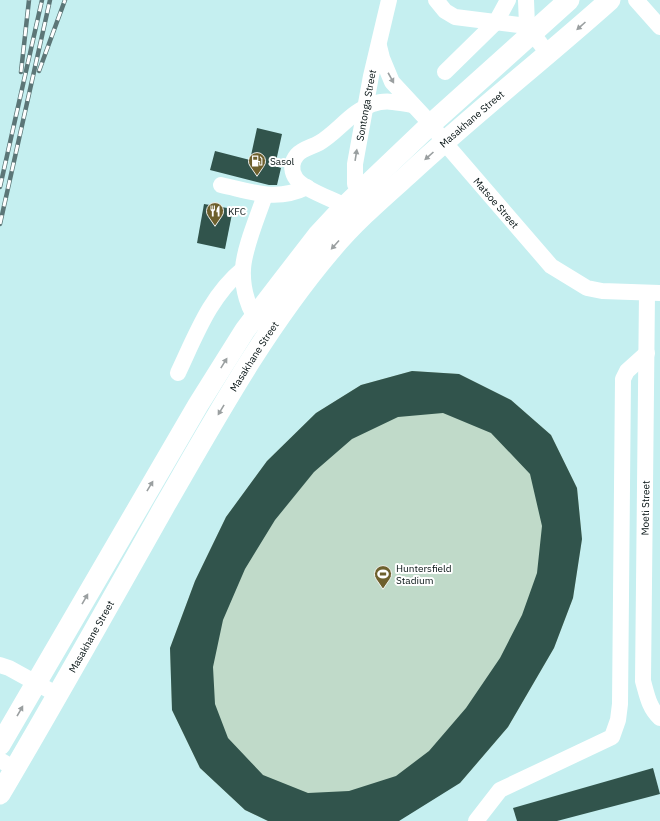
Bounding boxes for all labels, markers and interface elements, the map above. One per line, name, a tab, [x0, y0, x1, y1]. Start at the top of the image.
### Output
one-way arrow	[576, 21, 586, 31]
street label: Sontonga Street	[353, 68, 379, 142]
one-way arrow	[387, 73, 394, 84]
street label: Masakhane Street	[437, 87, 507, 150]
one-way arrow	[354, 148, 360, 161]
fuel station icon: Sasol	[247, 151, 267, 176]
one-way arrow	[424, 151, 434, 160]
place label: Sasol	[270, 155, 295, 168]
street label: Matsoe Street	[471, 175, 522, 231]
restaurant icon: KFC	[205, 201, 225, 226]
place label: KFC	[228, 205, 246, 218]
one-way arrow	[331, 241, 340, 250]
street label: Masakhane Street	[227, 319, 282, 394]
one-way arrow	[220, 358, 228, 368]
one-way arrow	[218, 404, 225, 415]
one-way arrow	[146, 480, 153, 492]
street label: Moeti Street	[639, 480, 652, 536]
place label: Huntersfield Stadium	[396, 562, 452, 587]
sports icon: Huntersfield Stadium	[373, 564, 393, 589]
one-way arrow	[81, 593, 88, 604]
street label: Masakhane Street	[66, 598, 117, 675]
one-way arrow	[16, 705, 23, 717]

